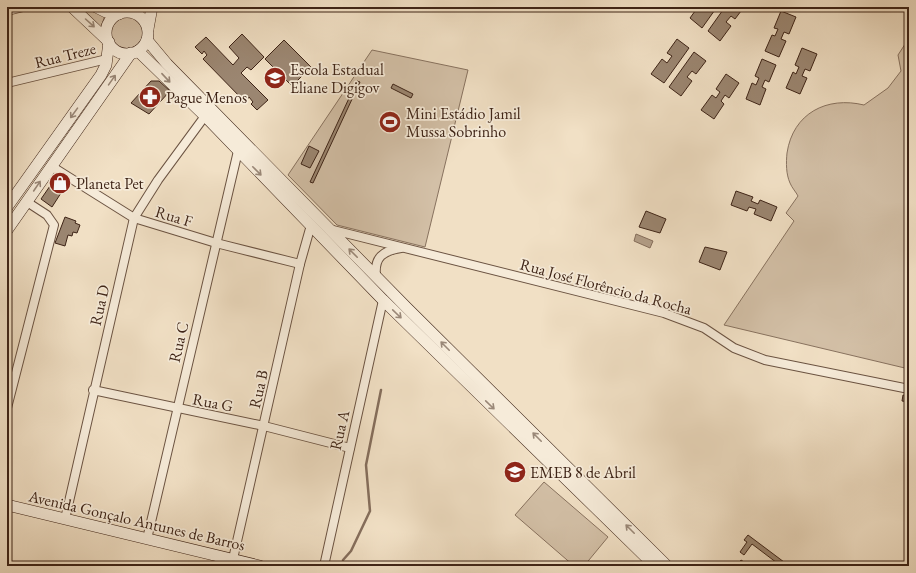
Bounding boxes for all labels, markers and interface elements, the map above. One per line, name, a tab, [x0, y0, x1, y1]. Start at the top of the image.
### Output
one-way arrow	[84, 19, 95, 28]
street label: Rua Treze	[32, 38, 98, 73]
place label: Escola Estadual Eliane Digigov	[290, 59, 384, 98]
school or university icon: Escola Estadual Eliane Digigov	[262, 65, 288, 91]
one-way arrow	[162, 73, 171, 83]
one-way arrow	[108, 75, 116, 86]
pharmacy icon: Pague Menos	[137, 84, 163, 110]
place label: Pague Menos	[166, 87, 247, 108]
place label: Mini Estádio Jamil Mussa Sobrinho	[406, 103, 521, 142]
one-way arrow	[70, 107, 78, 118]
sports icon: Mini Estádio Jamil Mussa Sobrinho	[377, 109, 403, 135]
one-way arrow	[252, 166, 262, 176]
shop icon: Planeta Pet	[47, 170, 73, 196]
place label: Planeta Pet	[76, 173, 144, 194]
one-way arrow	[33, 181, 41, 192]
street label: Rua F	[153, 201, 195, 232]
one-way arrow	[348, 248, 358, 258]
street label: Rua José Florêncio da Rocha	[518, 253, 695, 320]
street label: Rua D	[85, 283, 114, 328]
one-way arrow	[392, 309, 402, 319]
street label: Rua C	[164, 320, 193, 364]
one-way arrow	[440, 341, 450, 350]
street label: Rua B	[244, 368, 273, 410]
street label: Rua G	[191, 388, 235, 417]
one-way arrow	[485, 400, 495, 409]
street label: Rua A	[325, 407, 354, 452]
one-way arrow	[532, 432, 542, 442]
school or university icon: EMEB 8 de Abril	[502, 459, 528, 485]
place label: EMEB 8 de Abril	[530, 462, 636, 483]
street label: Avenida Gonçalo Antunes de Barros	[26, 485, 247, 556]
one-way arrow	[625, 524, 635, 534]

